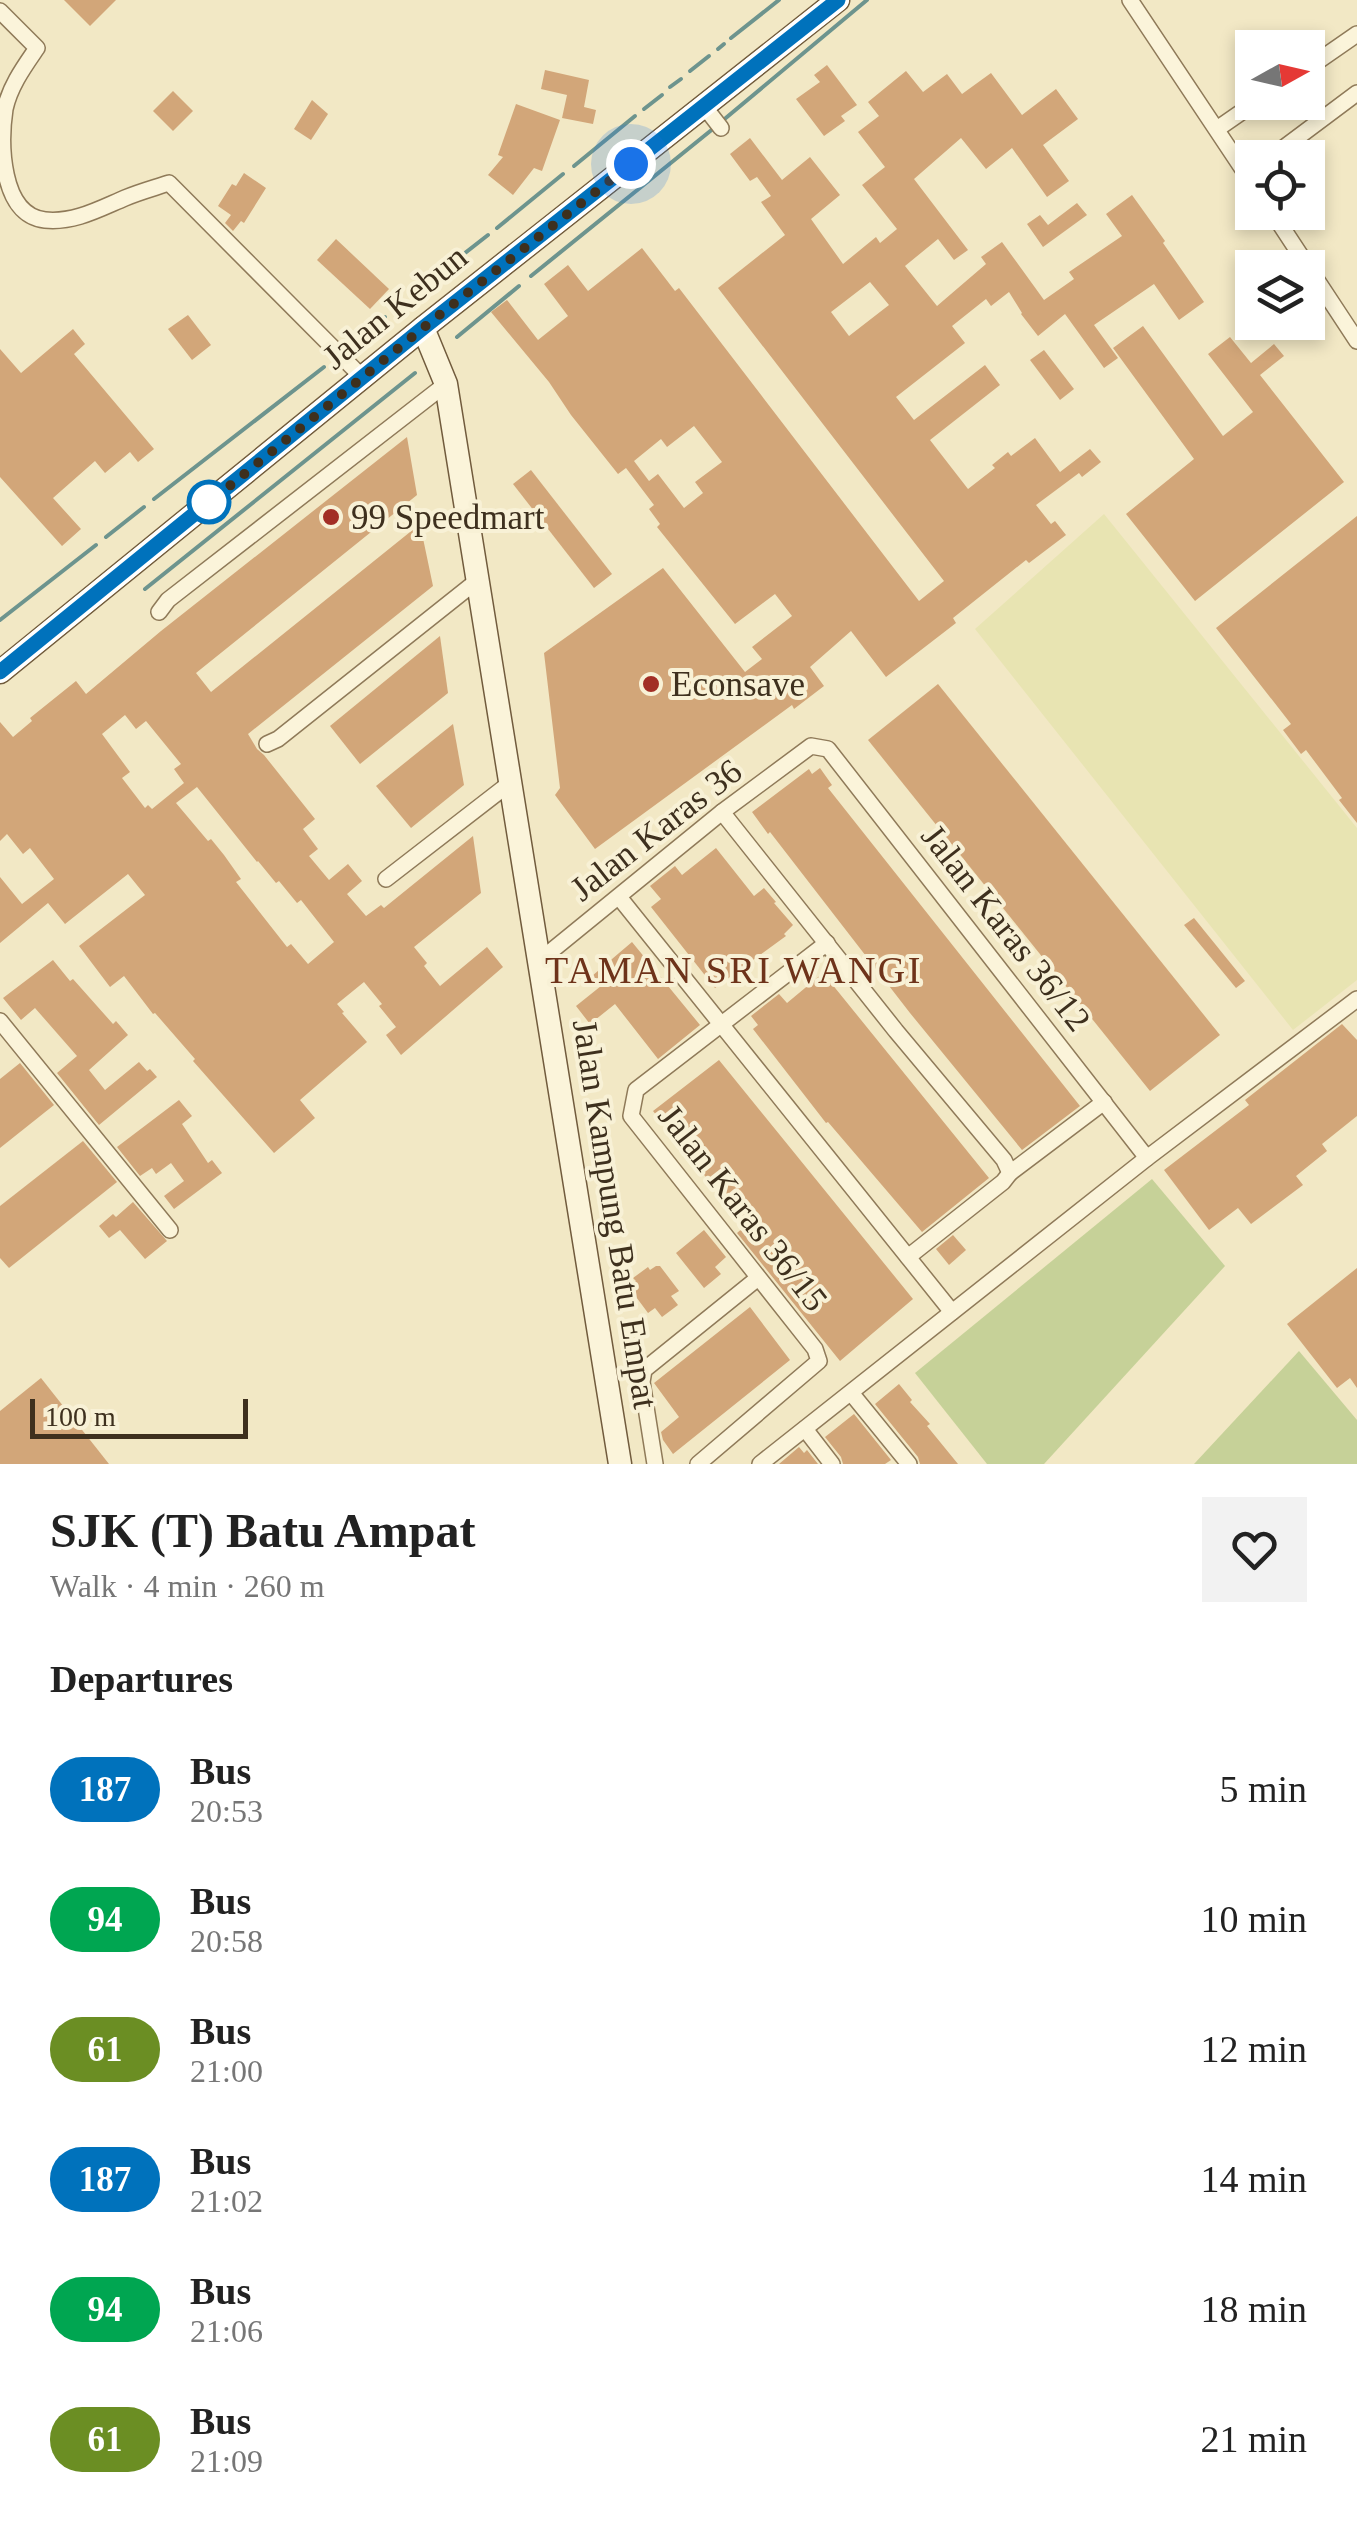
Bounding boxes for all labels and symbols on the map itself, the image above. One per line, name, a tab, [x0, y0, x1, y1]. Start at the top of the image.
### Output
north arrow	[1235, 30, 1325, 120]
your location	[606, 139, 656, 189]
street label: Jalan Kebun	[315, 237, 475, 377]
unlabelled marker	[188, 481, 230, 523]
place label: 99 Speedmart	[351, 498, 545, 537]
marker: 99 Speedmart	[320, 506, 342, 528]
place label: Econsave	[671, 665, 805, 704]
marker: Econsave	[640, 673, 662, 695]
street label: Jalan Karas 36	[563, 751, 749, 909]
street label: Jalan Karas 36/12	[913, 817, 1099, 1039]
district label: TAMAN SRI WANGI	[545, 949, 923, 991]
street label: Jalan Kampung Batu Empat	[565, 1017, 665, 1412]
street label: Jalan Karas 36/15	[650, 1097, 836, 1319]
scale bar	[30, 1394, 248, 1438]

